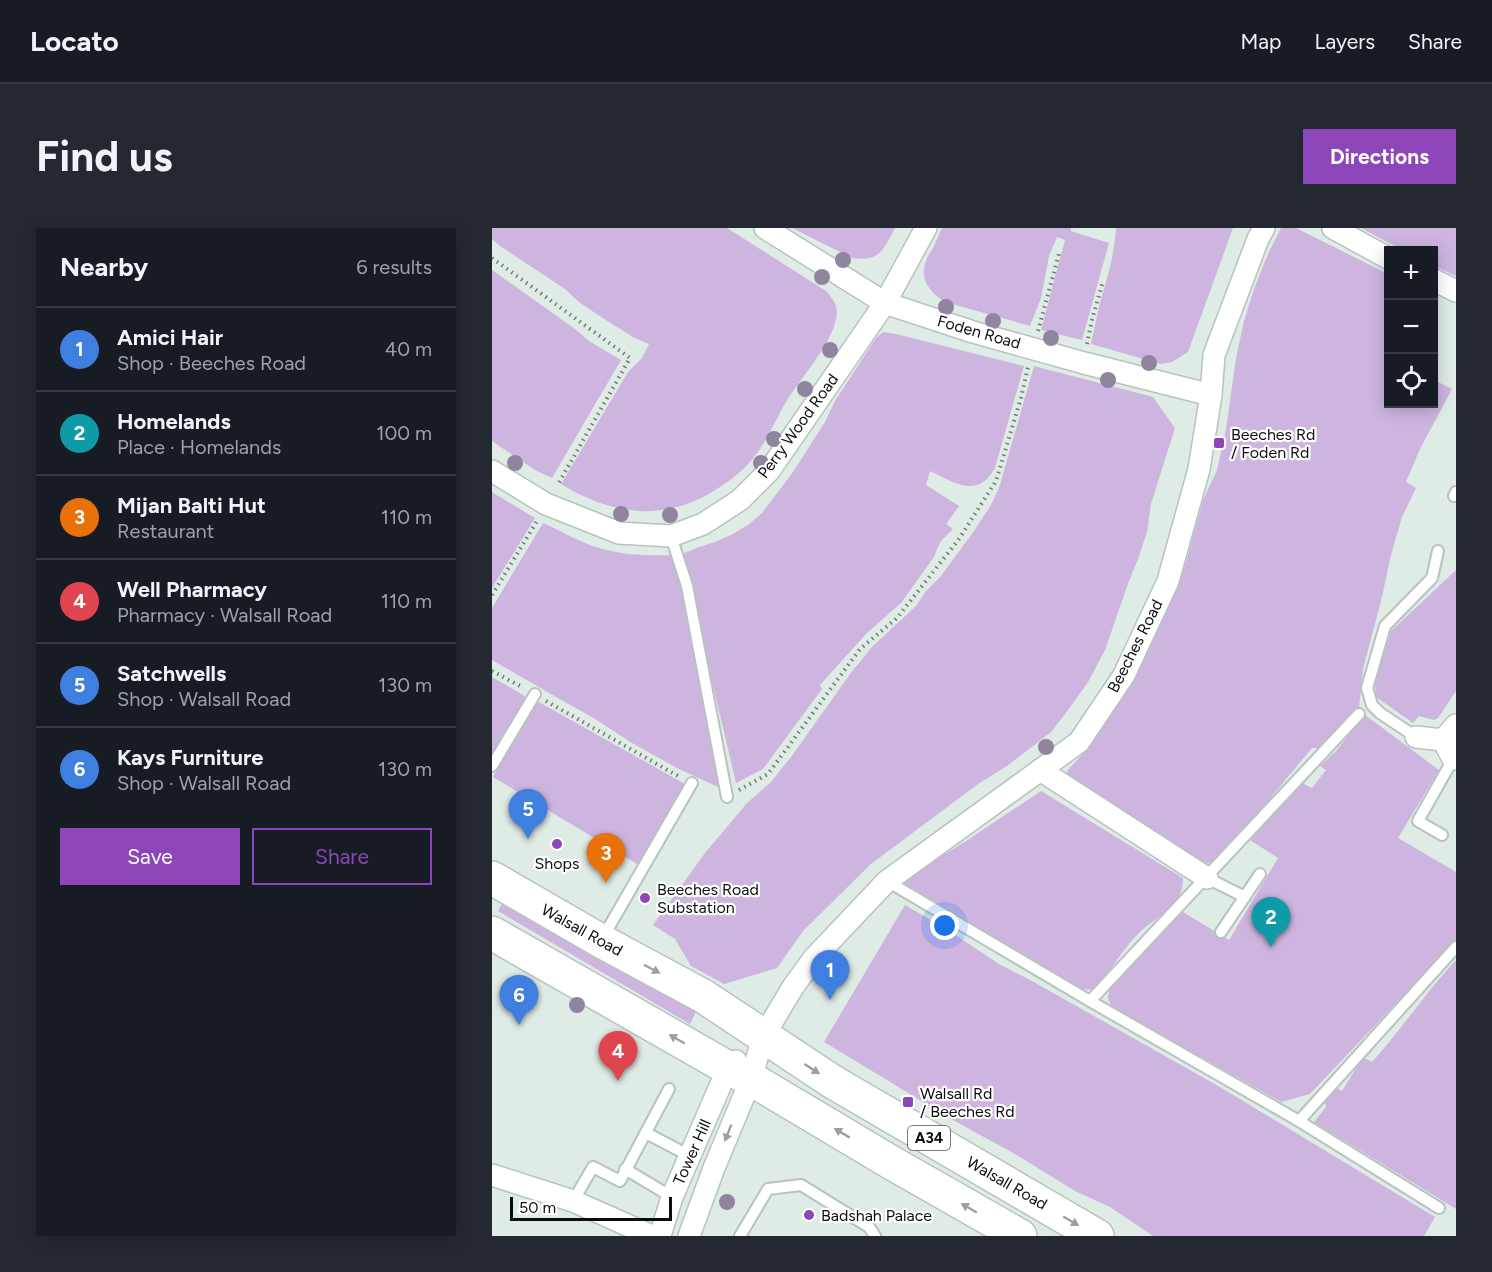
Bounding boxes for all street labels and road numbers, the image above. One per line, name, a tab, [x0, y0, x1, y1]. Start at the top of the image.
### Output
street label: Foden Road	[935, 311, 1023, 353]
street label: Perry Wood Road	[754, 370, 842, 482]
street label: Beeches Road	[1103, 596, 1167, 696]
street label: Walsall Road	[538, 900, 626, 960]
street label: Tower Hill	[669, 1116, 715, 1188]
road number: A34	[908, 1126, 950, 1150]
street label: Walsall Road	[963, 1152, 1051, 1214]

